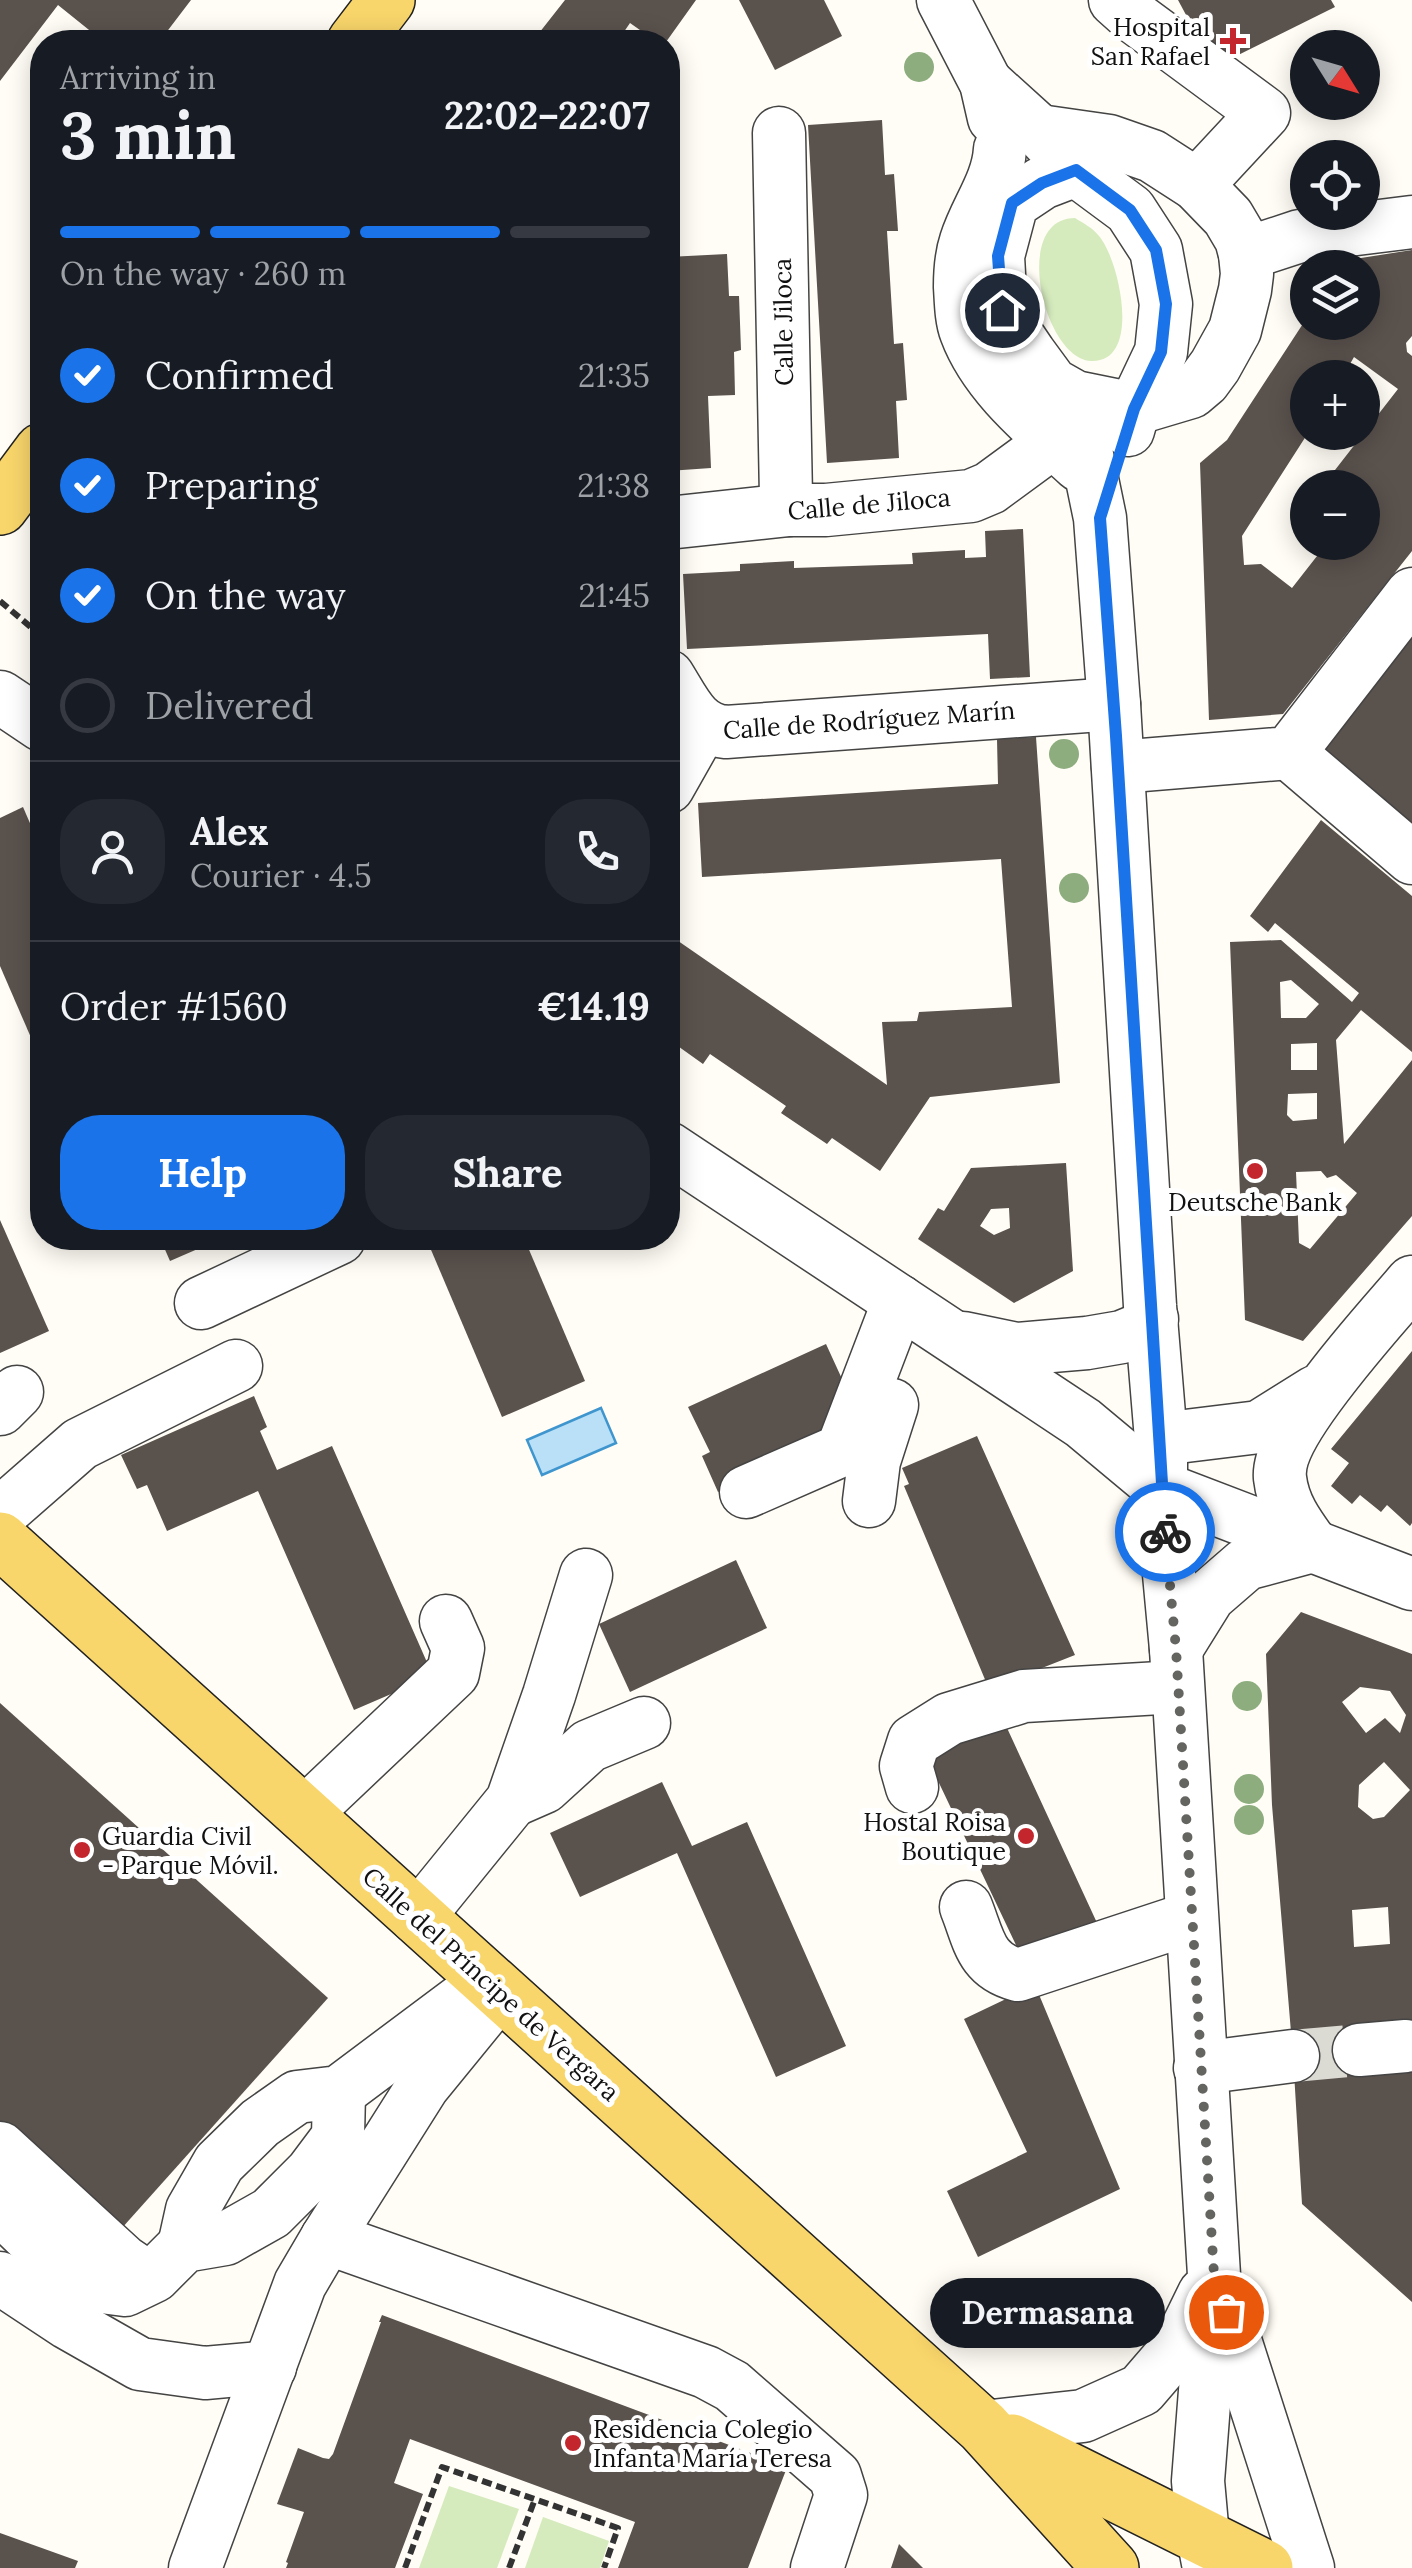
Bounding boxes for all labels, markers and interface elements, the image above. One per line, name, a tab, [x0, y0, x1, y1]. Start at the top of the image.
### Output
place label: Hospital San Rafael	[1091, 11, 1210, 72]
marker: Hospital San Rafael	[1220, 28, 1246, 54]
north arrow	[1290, 30, 1380, 120]
map controls	[1290, 30, 1380, 560]
text: Arriving in	[60, 57, 216, 98]
text: 22:02–22:07	[444, 91, 650, 139]
text: 3 min	[60, 94, 236, 177]
button: locate	[1290, 140, 1380, 230]
button: layers	[1290, 250, 1380, 340]
text: On the way · 260 m	[60, 253, 346, 294]
street label: Calle Jiloca	[766, 258, 800, 386]
pin	[960, 268, 1045, 353]
icon: home	[975, 283, 1030, 338]
icon: check	[60, 348, 115, 403]
text: Confirmed	[145, 351, 334, 399]
text: 21:35	[578, 355, 650, 396]
button: +	[1290, 360, 1380, 450]
icon: check	[60, 458, 115, 513]
text: Preparing	[145, 461, 318, 509]
text: 21:38	[577, 465, 650, 506]
button: −	[1290, 470, 1380, 560]
street label: Calle de Jiloca	[786, 481, 952, 527]
icon: check	[60, 568, 115, 623]
text: On the way	[145, 571, 346, 619]
text: 21:45	[578, 575, 650, 616]
text: Delivered	[145, 681, 314, 729]
street label: Calle de Rodríguez Marín	[722, 694, 1016, 746]
button: person	[60, 799, 165, 904]
button: phone	[545, 799, 650, 904]
text: Alex	[190, 807, 269, 855]
text: Courier · 4.5	[190, 855, 372, 896]
text: Order #1560	[60, 982, 288, 1030]
text: €14.19	[537, 982, 650, 1030]
button: Help	[60, 1115, 345, 1230]
button: Share	[365, 1115, 650, 1230]
marker: Deutsche Bank	[1244, 1160, 1266, 1182]
place label: Deutsche Bank	[1168, 1186, 1342, 1218]
courier	[1115, 1482, 1215, 1582]
icon: bike	[1138, 1505, 1193, 1560]
place label: Hostal Roisa Boutique	[863, 1806, 1006, 1867]
place label: Guardia Civil - Parque Móvil.	[102, 1820, 279, 1881]
marker: Hostal Roisa Boutique	[1015, 1825, 1037, 1847]
marker: Guardia Civil - Parque Móvil.	[71, 1839, 93, 1861]
street label: Calle del Príncipe de Vergara	[356, 1860, 626, 2108]
pin	[1184, 2270, 1269, 2355]
callout: Dermasana	[931, 2277, 1166, 2347]
icon: bag	[1199, 2285, 1254, 2340]
text: Dermasana	[961, 2292, 1134, 2333]
place label: Residencia Colegio Infanta María Teresa	[593, 2413, 832, 2474]
marker: Residencia Colegio Infanta María Teresa	[562, 2432, 584, 2454]

